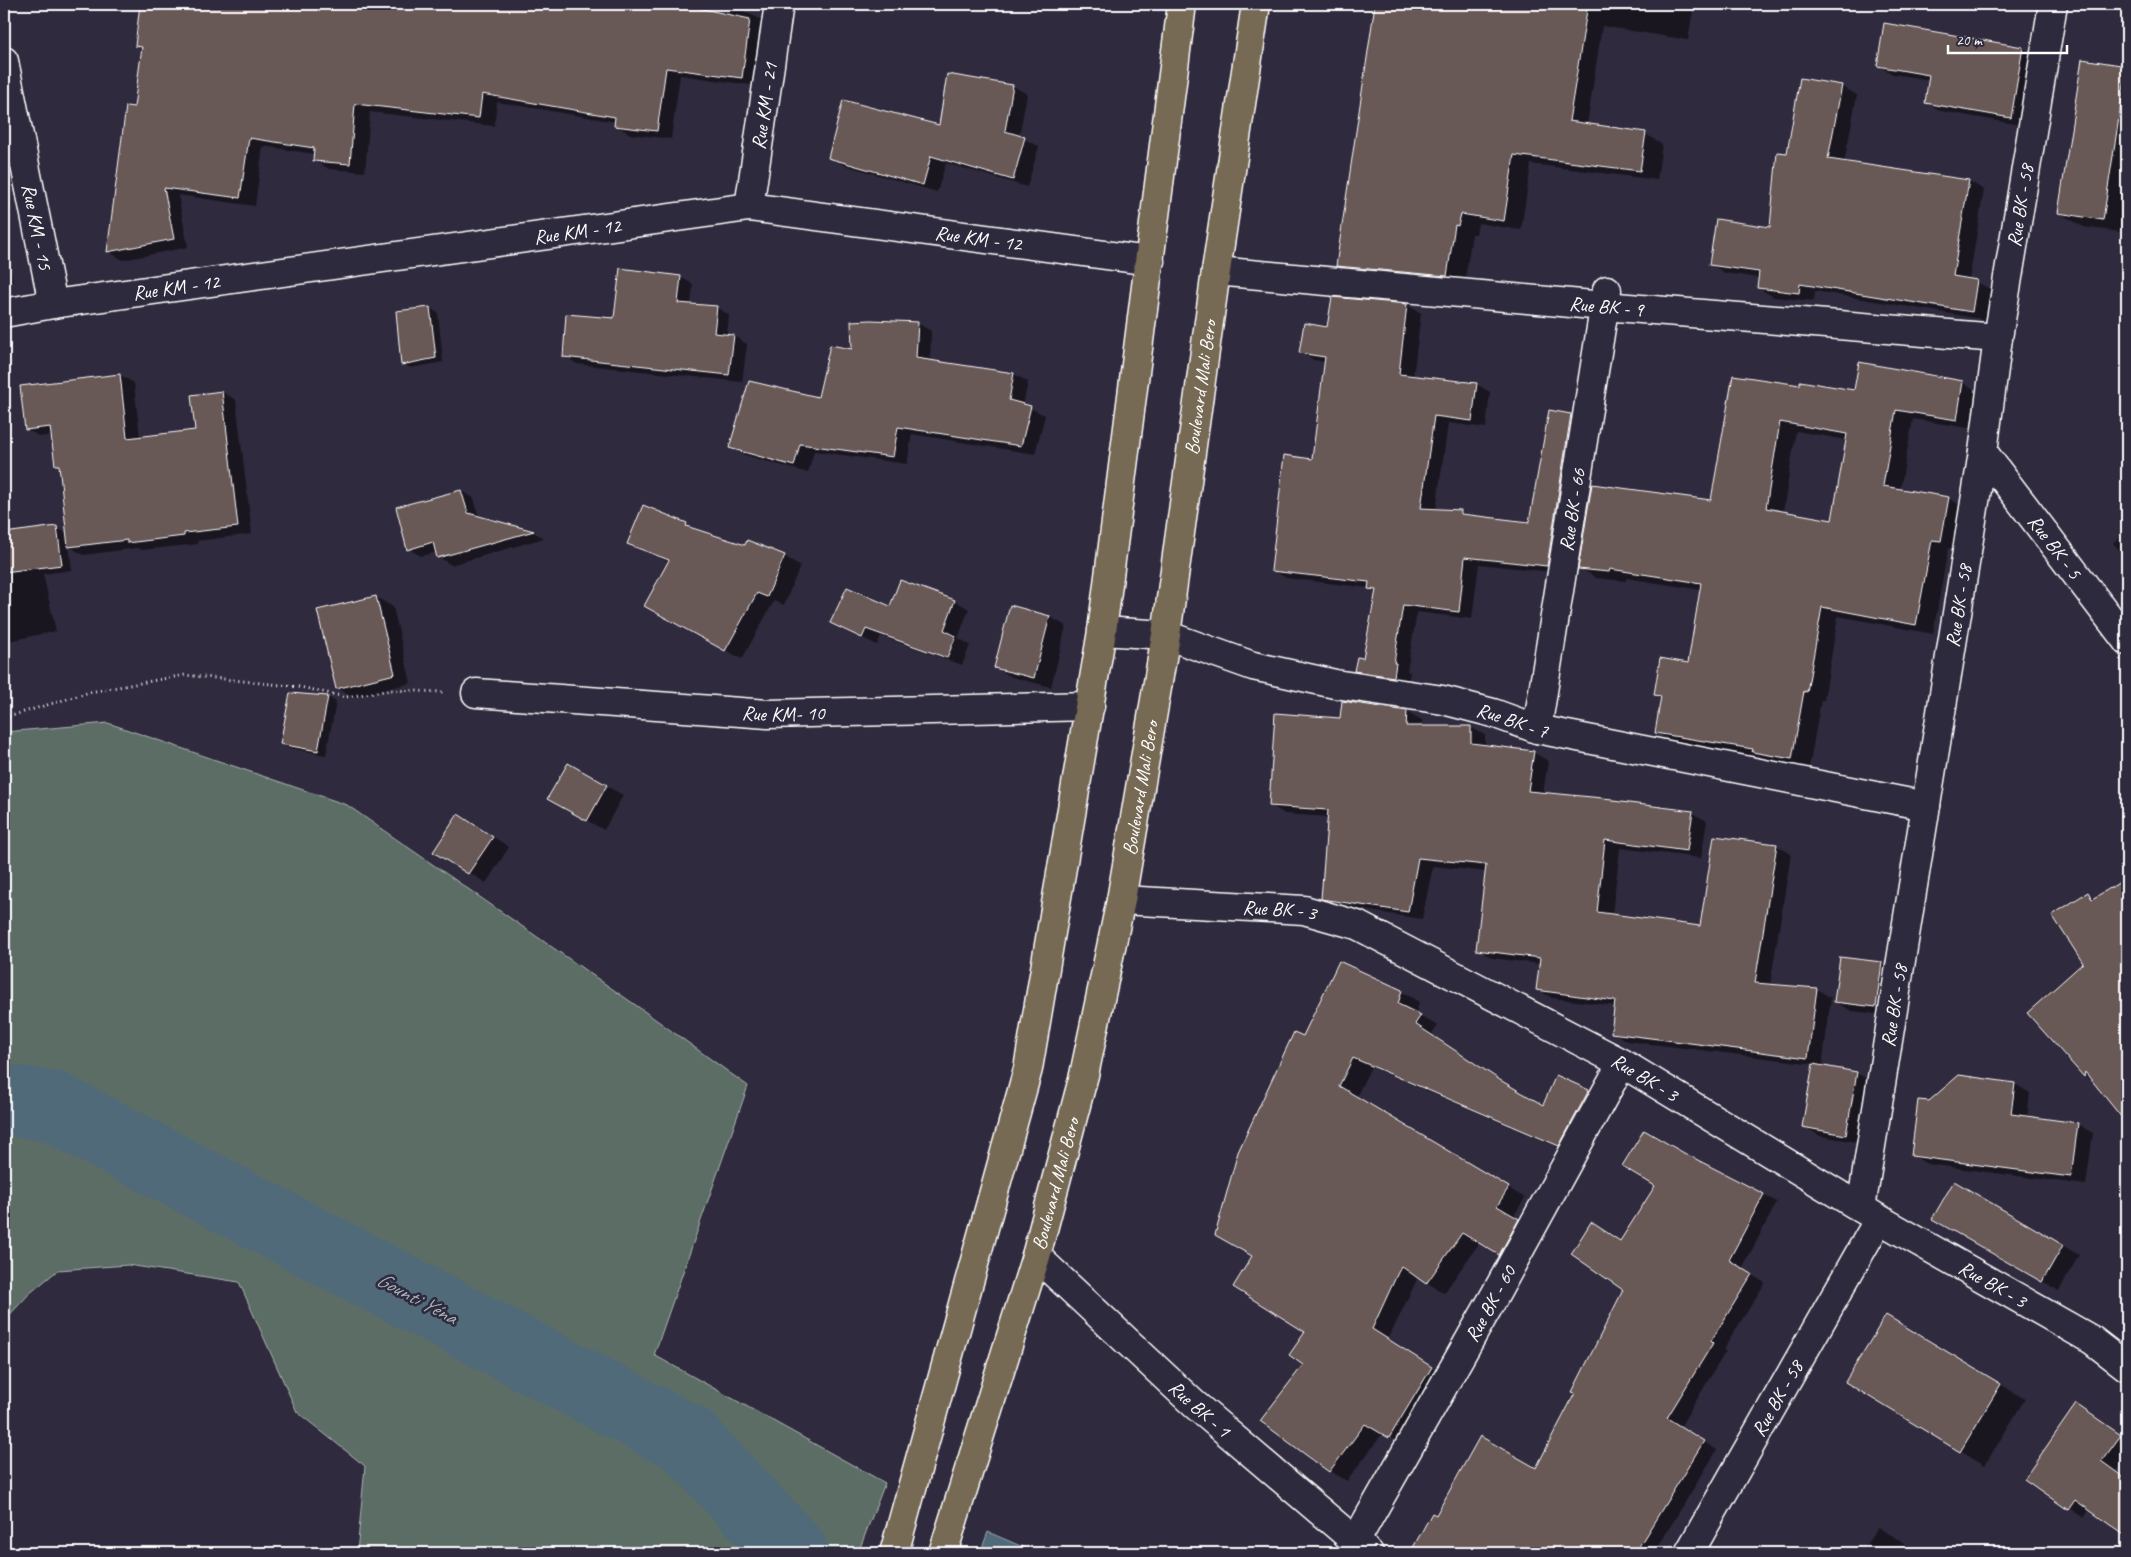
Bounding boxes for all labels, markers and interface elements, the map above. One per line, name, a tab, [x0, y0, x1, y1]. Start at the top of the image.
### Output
scale bar	[1948, 22, 2067, 54]
text: 20 m	[1956, 31, 1983, 50]
street label: Rue KM - 21	[745, 60, 783, 151]
street label: Rue BK - 58	[2001, 160, 2039, 249]
street label: Rue KM - 15	[17, 181, 58, 273]
street label: Rue KM - 12	[532, 212, 624, 249]
street label: Rue KM - 12	[933, 220, 1025, 256]
street label: Rue KM - 12	[131, 268, 223, 305]
street label: Rue BK - 9	[1568, 290, 1646, 322]
street label: Boulevard Mali Bero	[1178, 317, 1222, 456]
street label: Rue BK - 66	[1553, 466, 1591, 553]
street label: Rue BK - 5	[2023, 510, 2088, 585]
street label: Rue BK - 58	[1939, 561, 1977, 649]
street label: Rue BK - 7	[1474, 697, 1551, 744]
street label: Rue KM- 10	[741, 700, 827, 727]
street label: Boulevard Mali Bero	[1116, 717, 1164, 857]
street label: Rue BK - 3	[1242, 894, 1322, 926]
street label: Rue BK - 58	[1875, 961, 1913, 1049]
street label: Rue BK - 3	[1607, 1047, 1685, 1108]
street label: Boulevard Mali Bero	[1026, 1113, 1085, 1252]
street label: Rue BK - 3	[1955, 1255, 2033, 1314]
street label: Rue BK - 60	[1459, 1259, 1522, 1346]
water label: Gounti Yéna	[373, 1266, 463, 1331]
street label: Rue BK - 58	[1746, 1354, 1809, 1441]
street label: Rue BK - 1	[1164, 1375, 1237, 1443]

